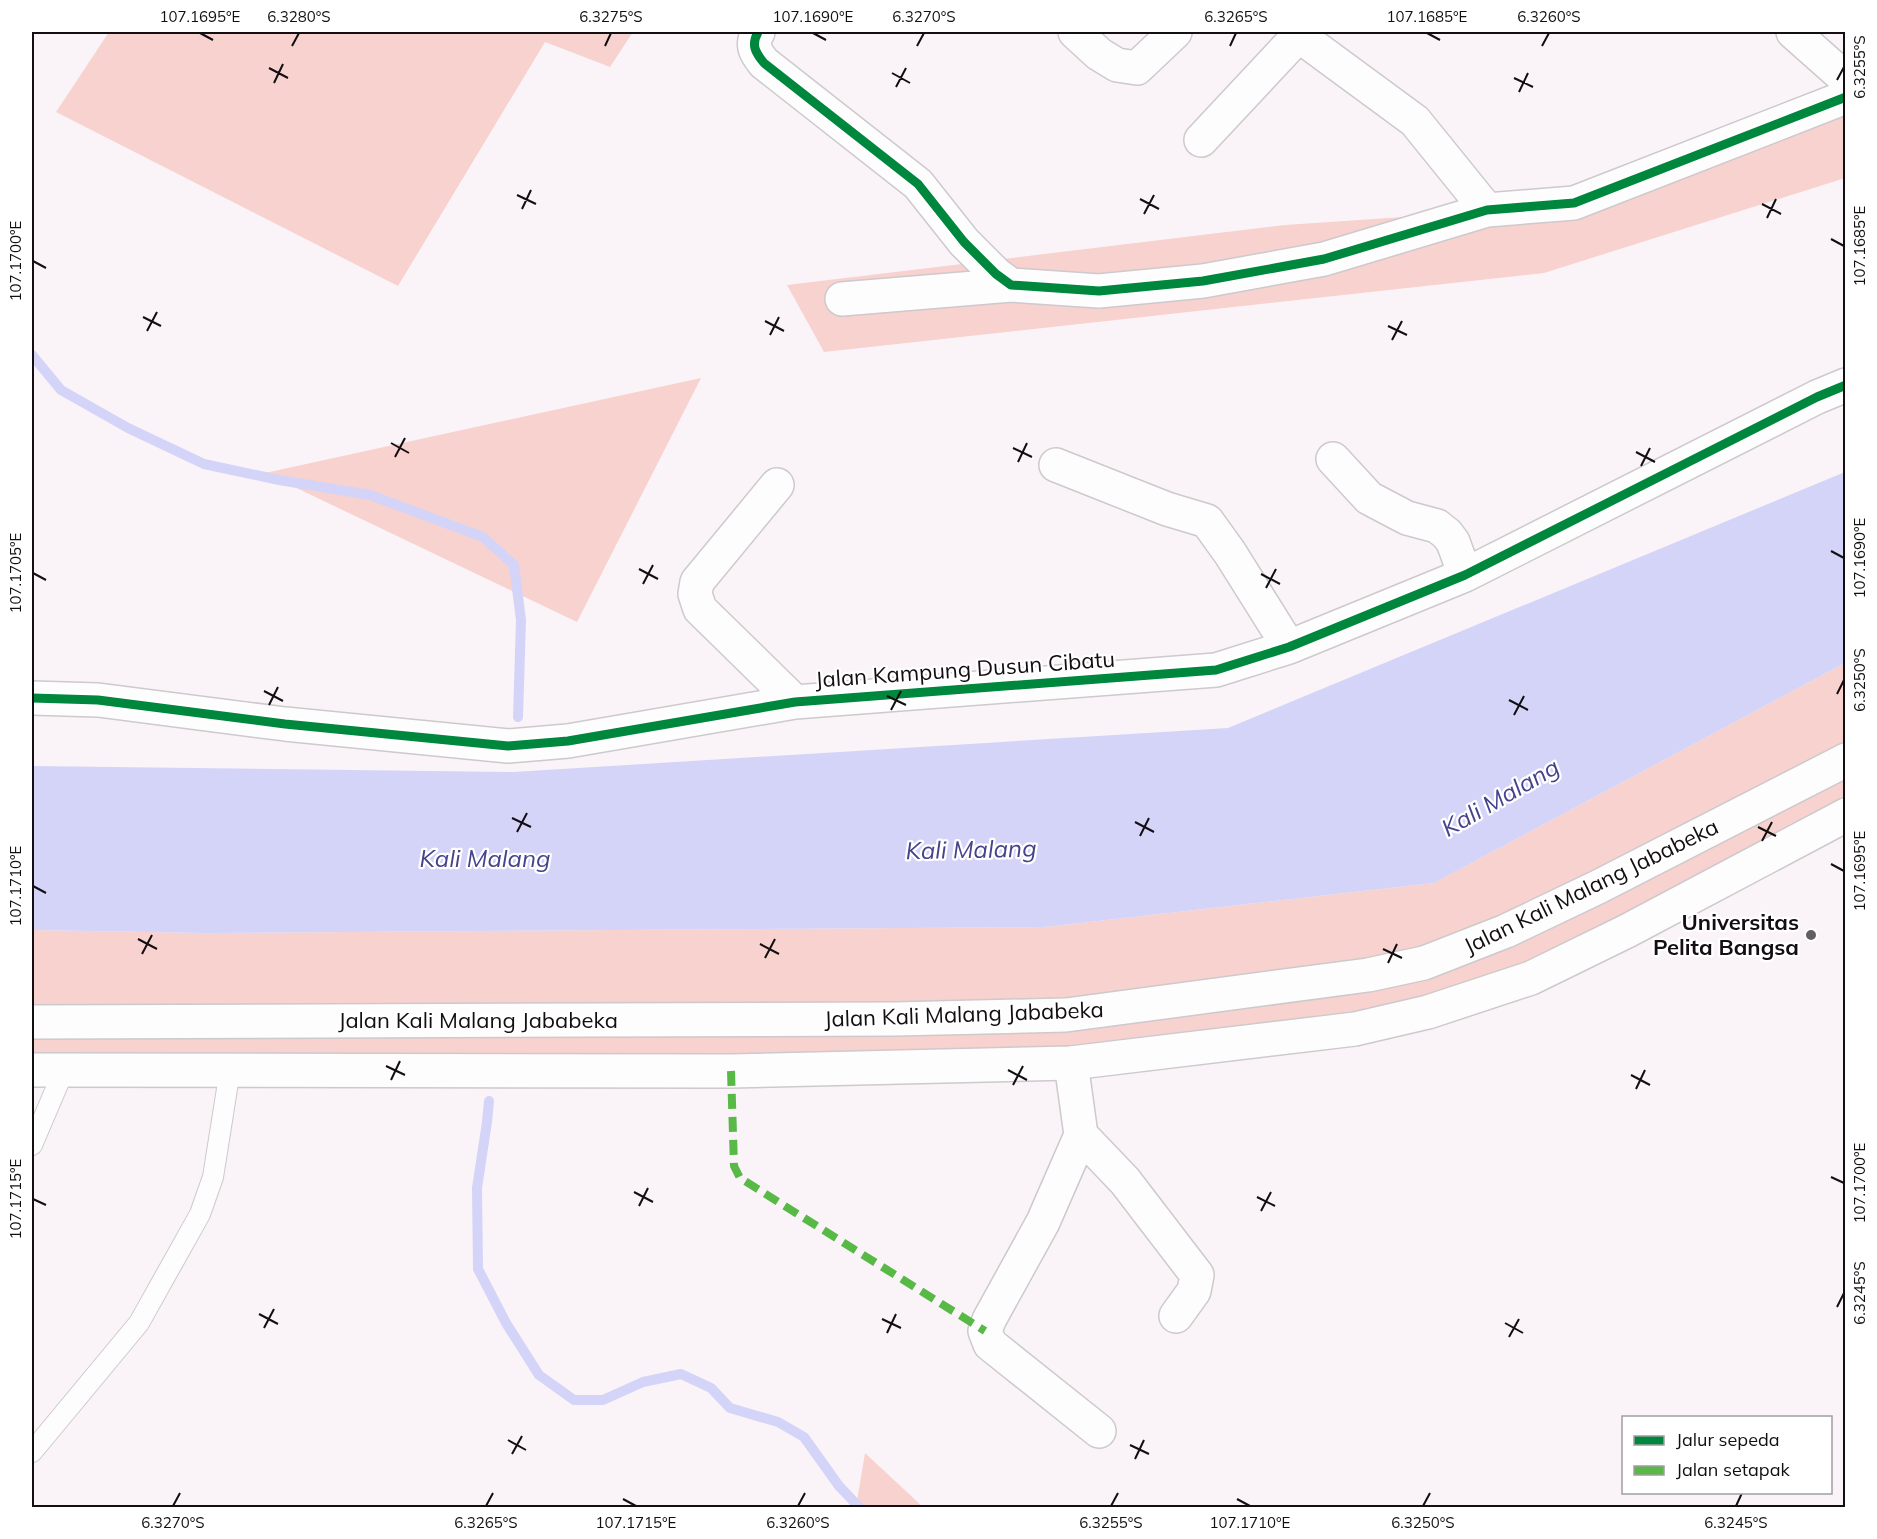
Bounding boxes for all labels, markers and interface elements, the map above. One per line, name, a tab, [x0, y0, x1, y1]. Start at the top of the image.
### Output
text: 107.1695°E	[160, 7, 241, 26]
text: 6.3280°S	[267, 7, 331, 26]
text: 6.3275°S	[579, 7, 643, 26]
text: 107.1690°E	[773, 7, 854, 26]
text: 6.3270°S	[892, 7, 956, 26]
text: 6.3265°S	[1204, 7, 1268, 26]
text: 107.1685°E	[1387, 7, 1468, 26]
text: 6.3260°S	[1517, 7, 1581, 26]
text: 6.3255°S	[1850, 35, 1869, 99]
text: 107.1685°E	[1850, 205, 1869, 286]
text: 107.1700°E	[6, 220, 25, 301]
text: 107.1690°E	[1850, 517, 1869, 598]
text: 107.1705°E	[6, 532, 25, 613]
street label: Jalan Kampung Dusun Cibatu	[814, 645, 1116, 693]
text: 6.3250°S	[1850, 648, 1869, 712]
water label: Kali Malang	[1436, 751, 1564, 843]
street label: Jalan Kali Malang Jababeka	[1459, 812, 1723, 960]
text: 107.1695°E	[1850, 830, 1869, 911]
water label: Kali Malang	[905, 833, 1037, 865]
water label: Kali Malang	[420, 843, 550, 873]
text: 107.1710°E	[6, 845, 25, 926]
place label: Universitas Pelita Bangsa	[1653, 908, 1799, 961]
marker: Universitas Pelita Bangsa	[1804, 928, 1818, 942]
street label: Jalan Kali Malang Jababeka	[824, 995, 1104, 1033]
street label: Jalan Kali Malang Jababeka	[338, 1006, 618, 1034]
text: 107.1700°E	[1850, 1142, 1869, 1223]
text: 107.1715°E	[6, 1158, 25, 1239]
text: 6.3245°S	[1850, 1261, 1869, 1325]
legend	[1622, 1416, 1832, 1494]
text: Jalur sepeda	[1676, 1428, 1780, 1451]
text: Jalan setapak	[1676, 1458, 1790, 1481]
text: 6.3270°S	[141, 1513, 205, 1532]
text: 6.3265°S	[454, 1513, 518, 1532]
text: 107.1715°E	[596, 1513, 677, 1532]
text: 6.3260°S	[766, 1513, 830, 1532]
text: 6.3255°S	[1079, 1513, 1143, 1532]
text: 107.1710°E	[1210, 1513, 1291, 1532]
text: 6.3250°S	[1391, 1513, 1455, 1532]
text: 6.3245°S	[1704, 1513, 1768, 1532]

